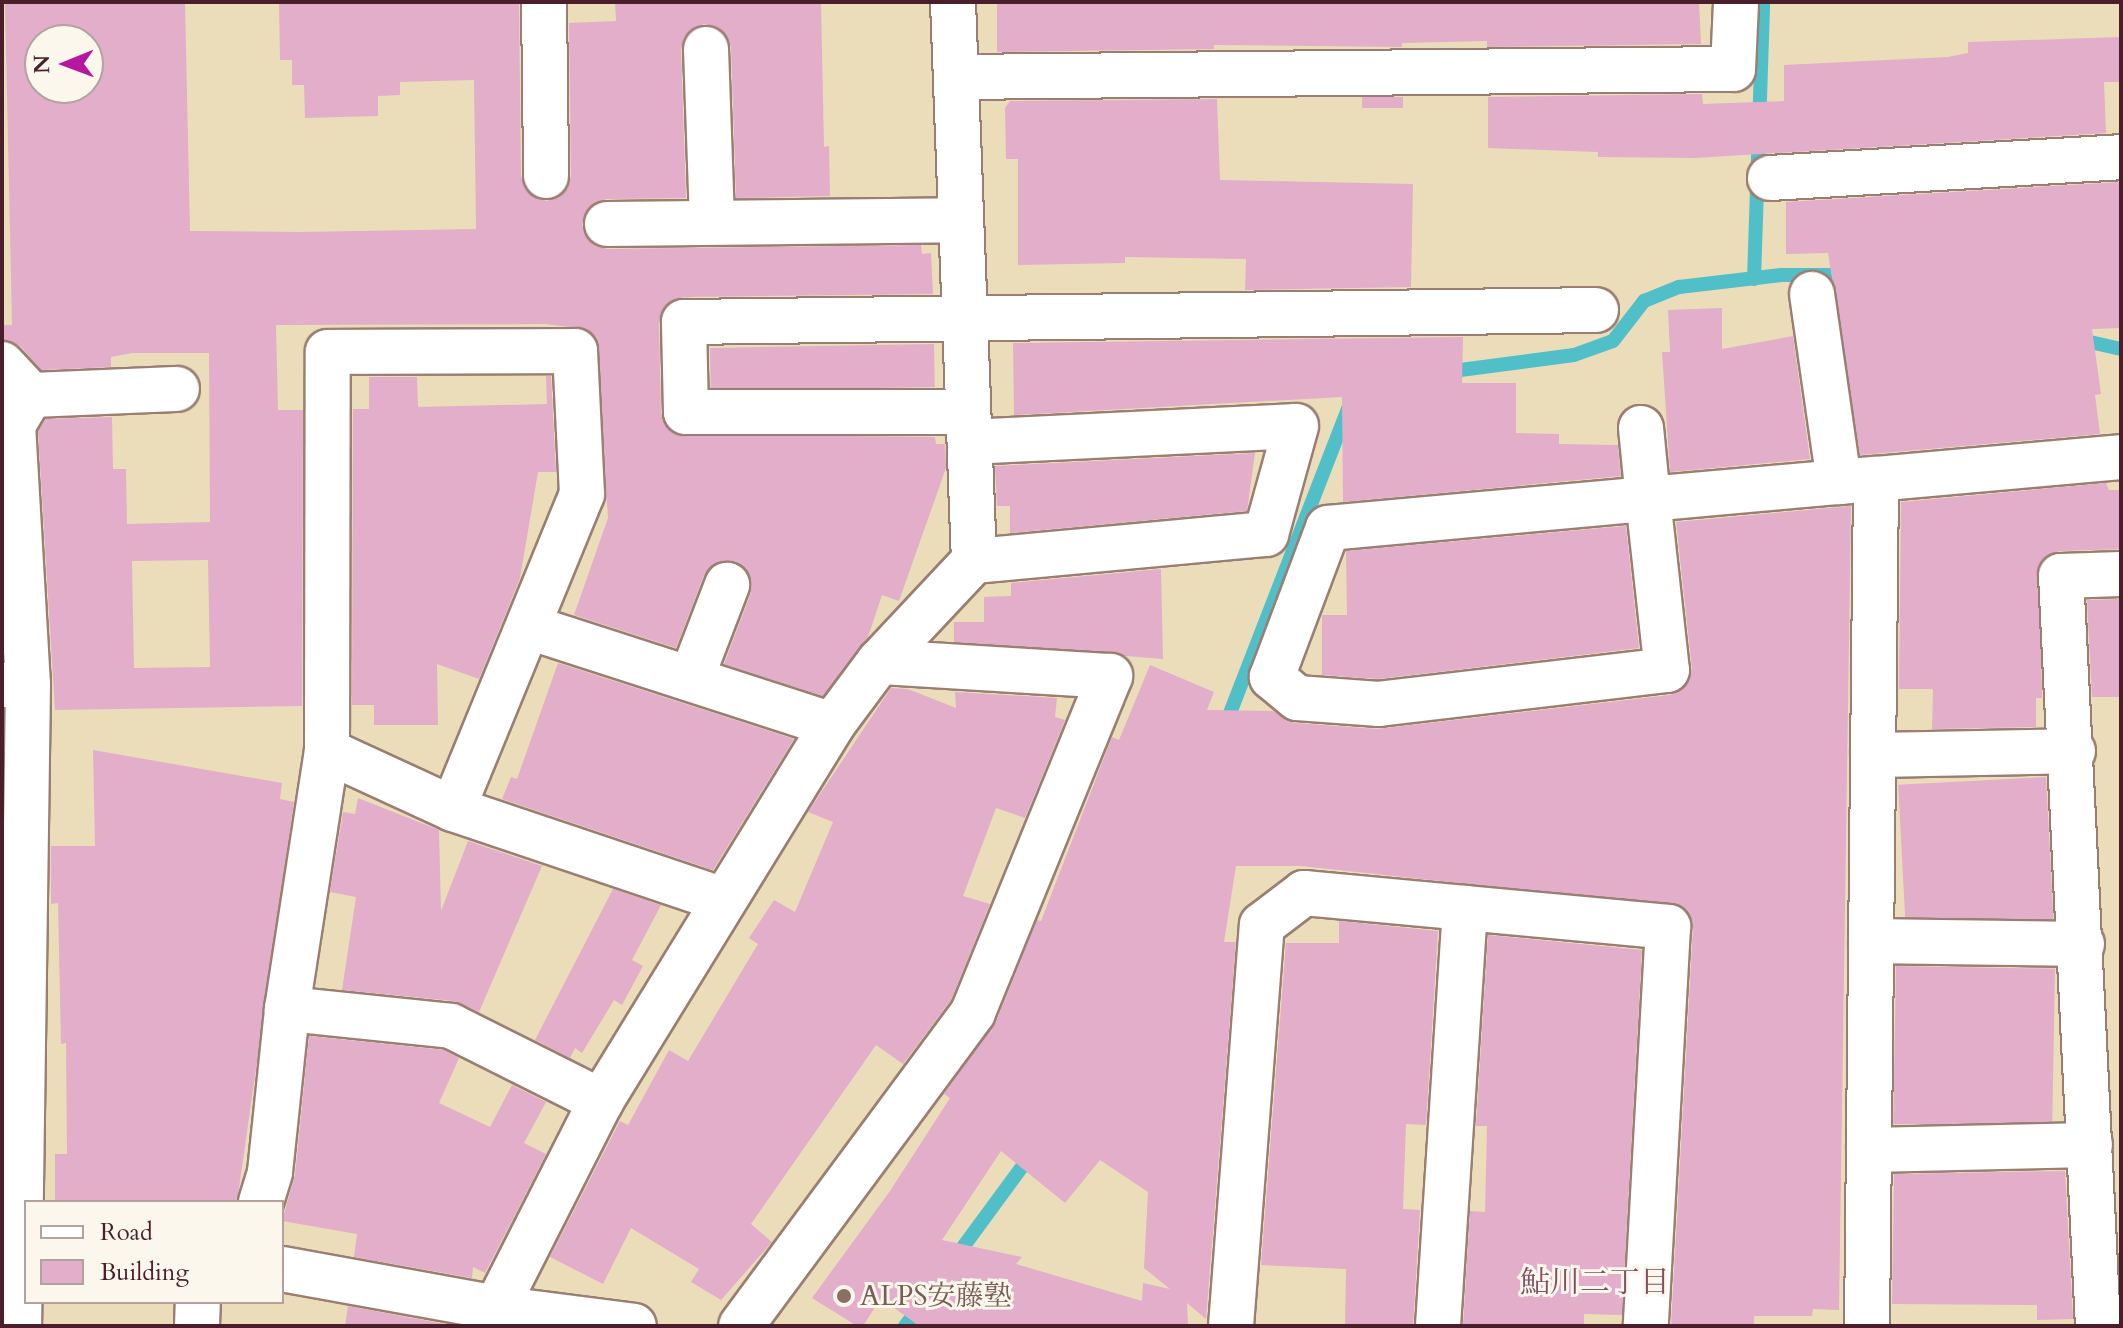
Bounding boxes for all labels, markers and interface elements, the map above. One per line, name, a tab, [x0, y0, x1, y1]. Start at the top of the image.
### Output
north arrow	[24, 24, 104, 104]
text: N	[27, 55, 57, 74]
legend	[24, 1200, 284, 1304]
text: Road	[100, 1216, 153, 1249]
text: Building	[100, 1256, 189, 1289]
district label: 鮎川二丁目	[1520, 1265, 1670, 1301]
place label: ALPS安藤塾	[860, 1279, 1011, 1313]
marker: ALPS安藤塾	[835, 1287, 853, 1305]

